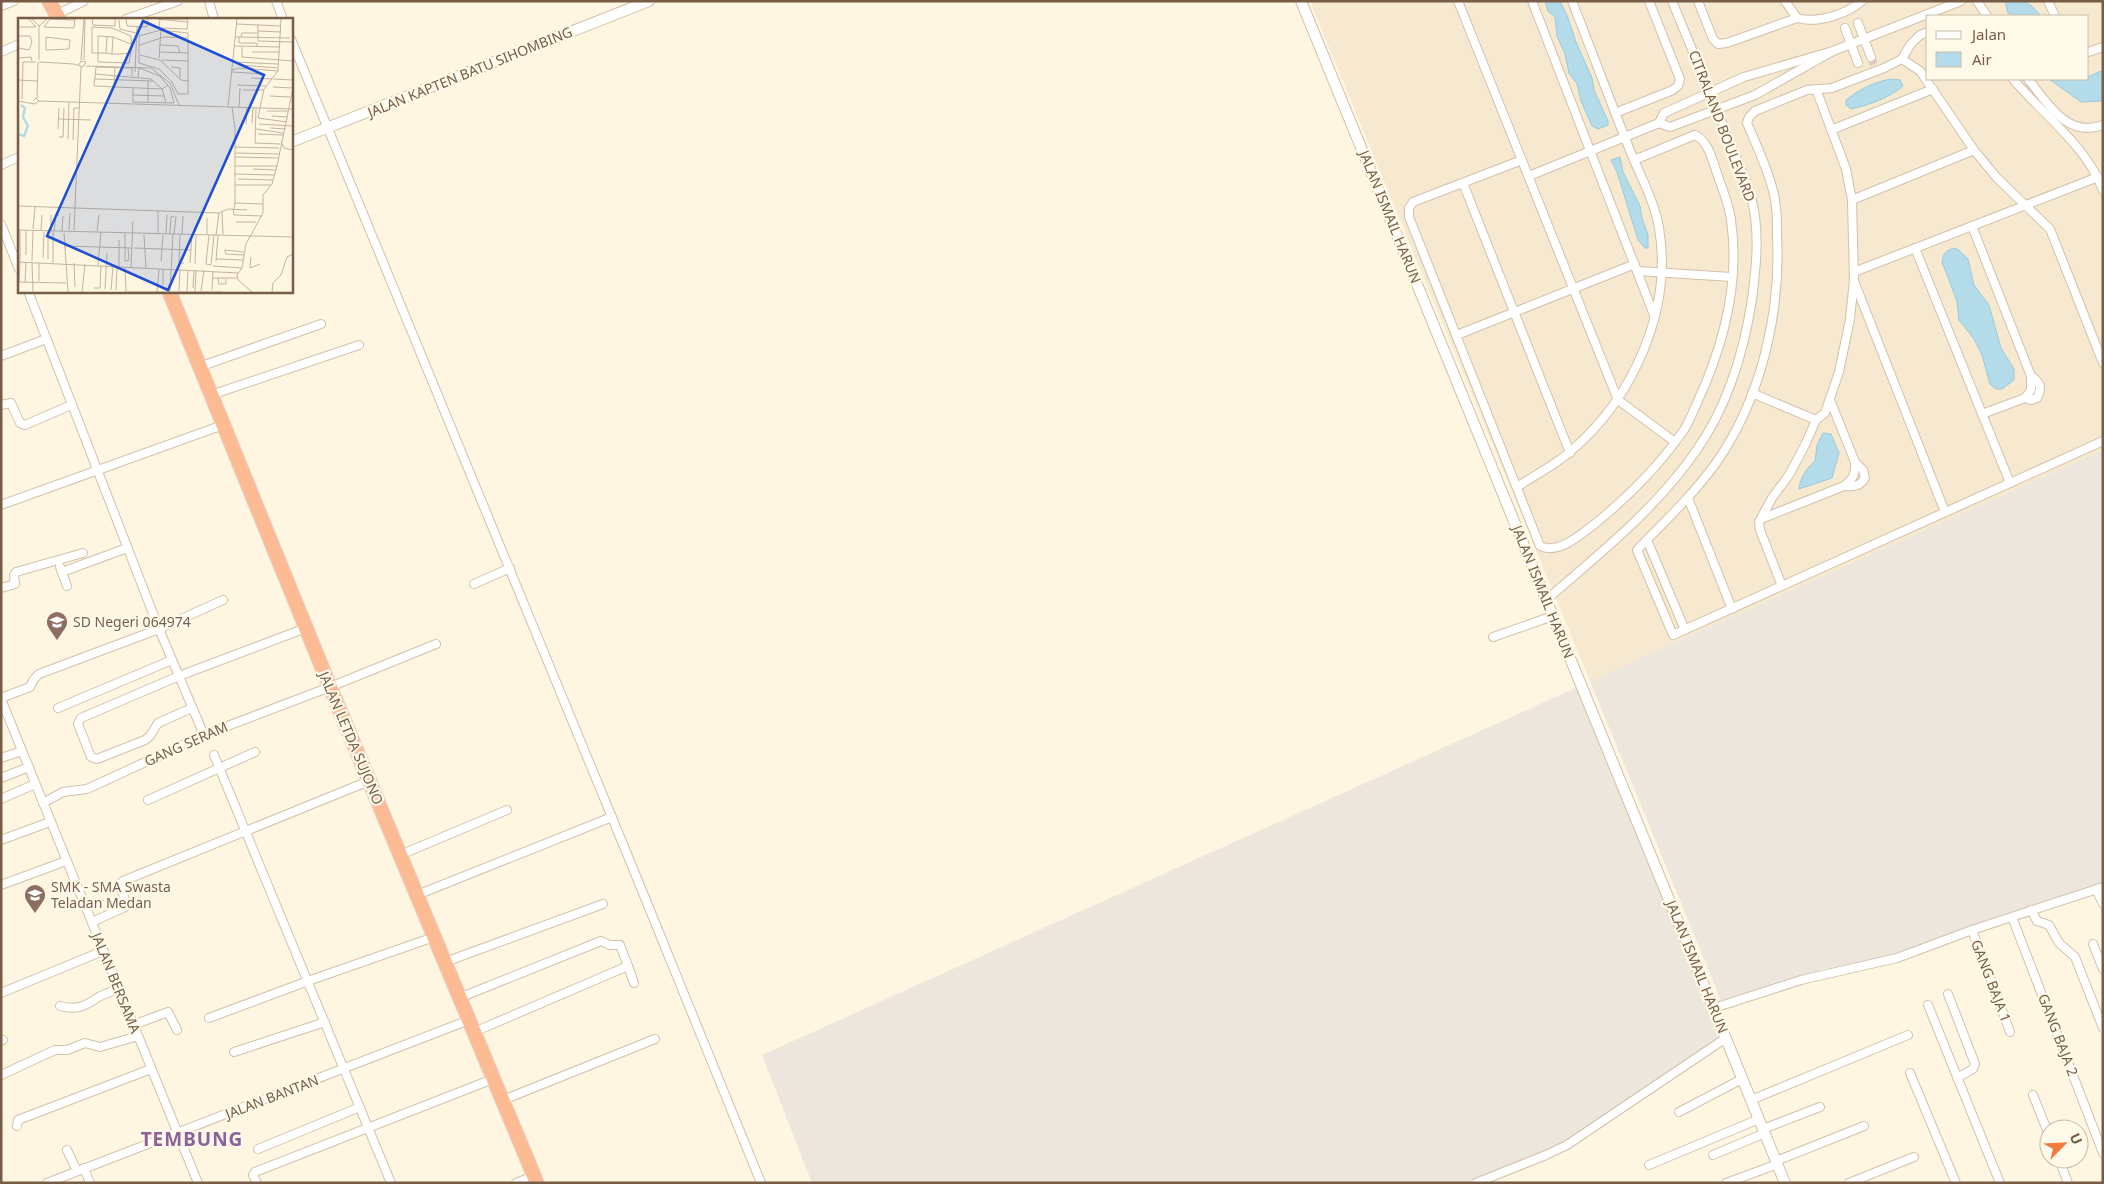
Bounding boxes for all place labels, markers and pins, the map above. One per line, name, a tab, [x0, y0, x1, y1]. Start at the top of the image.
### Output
school or university icon: SD Negeri 064974	[45, 610, 69, 641]
place label: SD Negeri 064974	[73, 612, 191, 631]
place label: SMK - SMA Swasta Teladan Medan	[51, 877, 171, 912]
school or university icon: SMK - SMA Swasta Teladan Medan	[23, 883, 47, 914]

